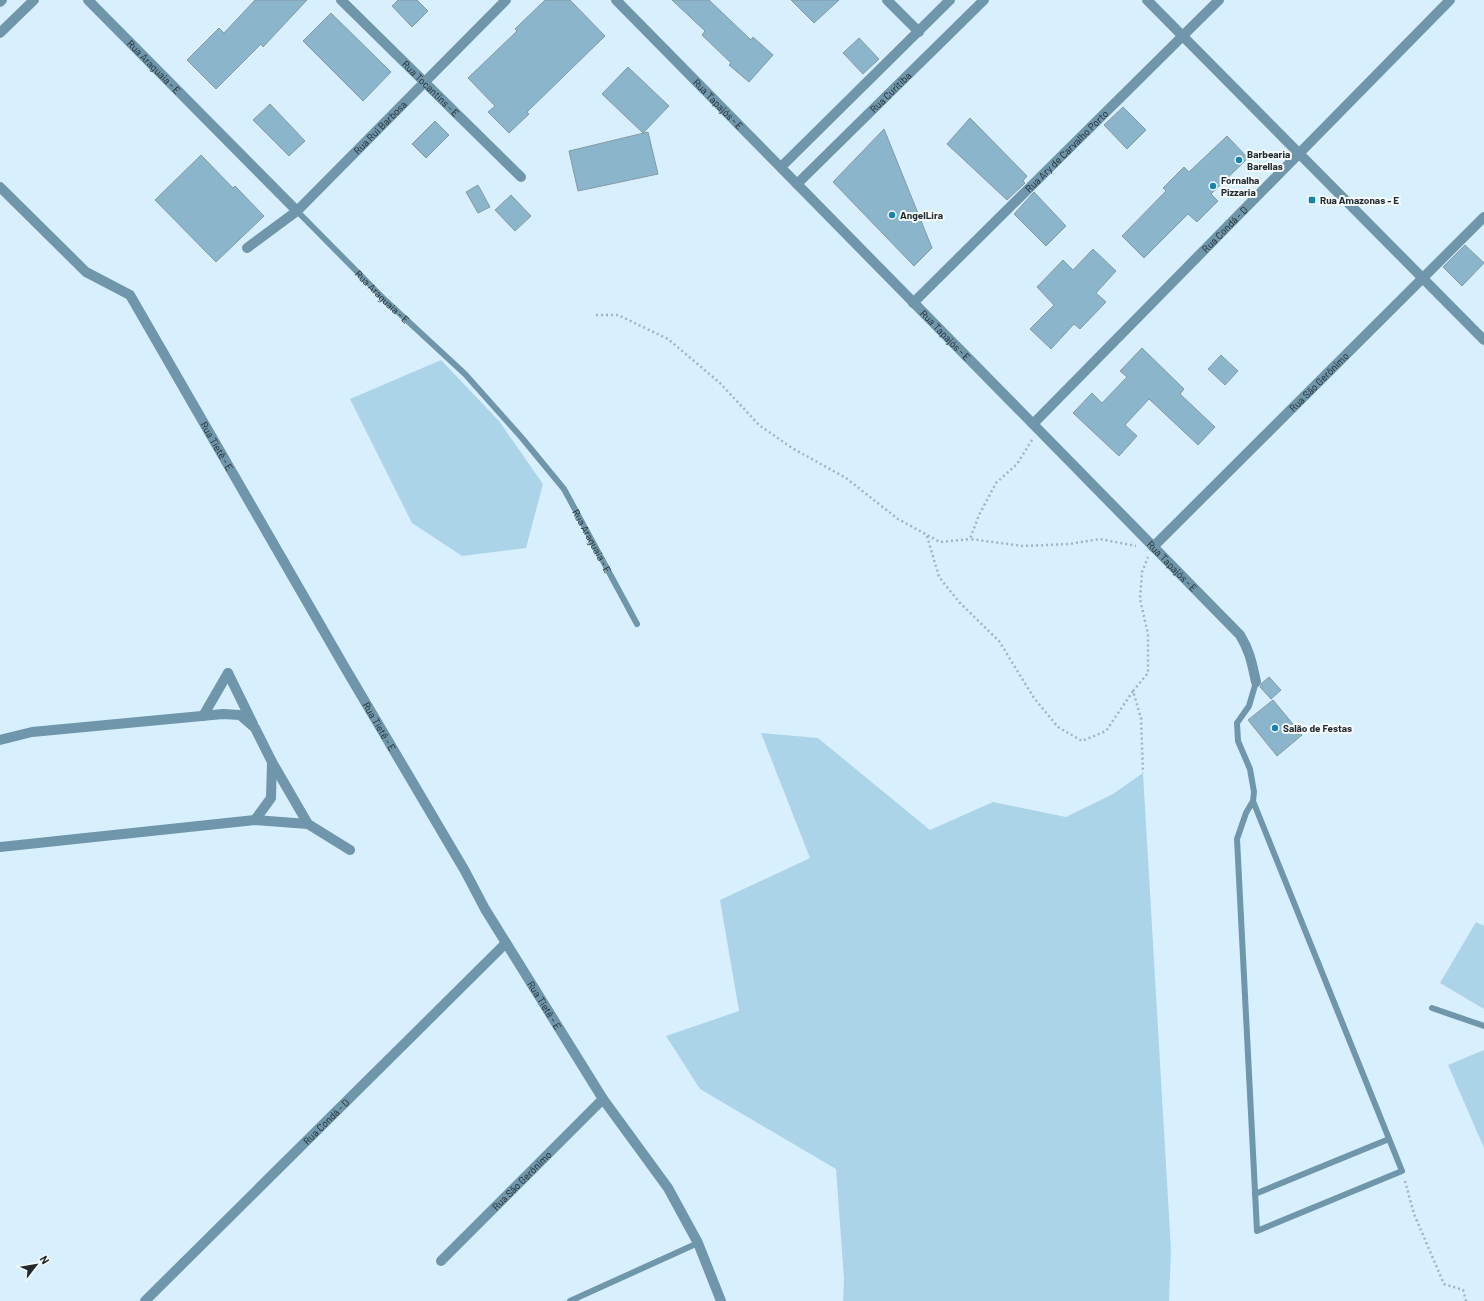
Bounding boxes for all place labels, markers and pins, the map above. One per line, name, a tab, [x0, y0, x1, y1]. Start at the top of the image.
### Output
place label: Barbearia Barellas	[1247, 148, 1290, 172]
marker: Barbearia Barellas	[1234, 155, 1244, 165]
place label: Fornalha Pizzaria	[1221, 174, 1259, 198]
marker: Fornalha Pizzaria	[1208, 181, 1218, 191]
place label: Rua Amazonas - E	[1320, 194, 1399, 206]
marker: Rua Amazonas - E	[1307, 195, 1317, 205]
place label: AngelLira	[900, 209, 943, 221]
marker: AngelLira	[887, 210, 897, 220]
place label: Salão de Festas	[1283, 722, 1352, 734]
marker: Salão de Festas	[1270, 723, 1280, 733]

